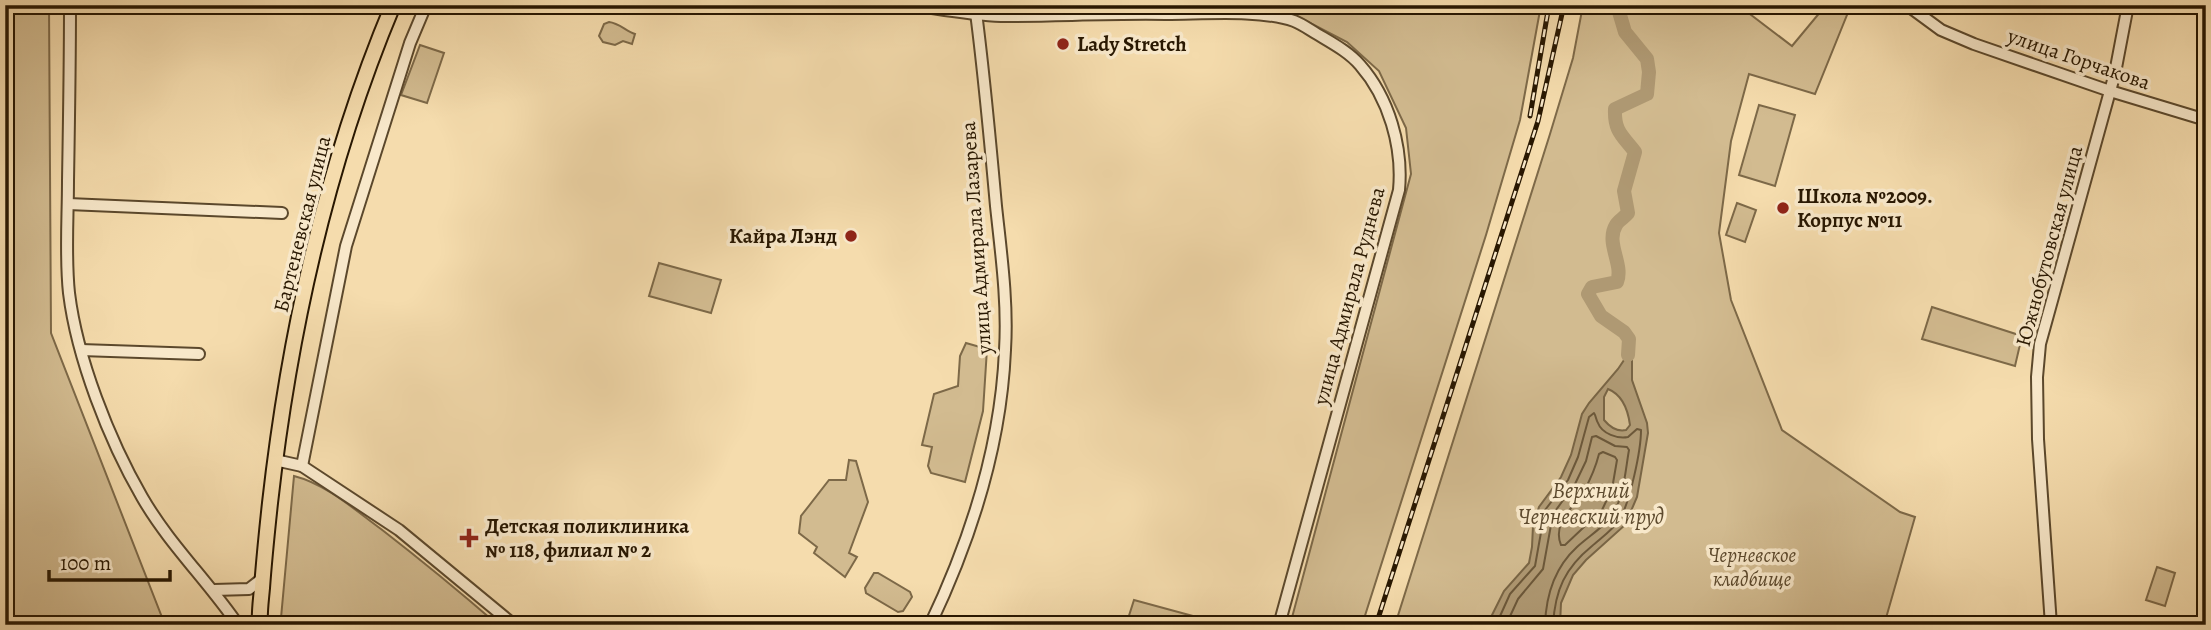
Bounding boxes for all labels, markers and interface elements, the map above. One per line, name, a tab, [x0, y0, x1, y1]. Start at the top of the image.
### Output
street label: улица Горчакова	[2003, 21, 2154, 97]
place label: Lady Stretch	[1077, 30, 1187, 58]
marker: Lady Stretch	[1055, 36, 1071, 52]
street label: улица Адмирала Лазарева	[954, 120, 998, 357]
street label: Бартеневская улица	[267, 132, 338, 315]
street label: Южнобутовская улица	[2009, 142, 2089, 350]
place label: Школа №2009. Корпус №11	[1797, 182, 1933, 234]
street label: улица Адмирала Руднева	[1306, 184, 1392, 409]
marker: Школа №2009. Корпус №11	[1775, 200, 1791, 216]
place label: Кайра Лэнд	[729, 222, 837, 250]
marker: Кайра Лэнд	[843, 228, 859, 244]
water label: Верхний Черневский пруд	[1518, 475, 1664, 532]
place label: Детская поликлиника № 118, филиал № 2	[485, 512, 689, 564]
marker: Детская поликлиника № 118, филиал № 2	[459, 528, 479, 548]
scale bar	[49, 539, 170, 583]
park label: Черневское кладбище	[1708, 541, 1796, 593]
text: 100 m	[60, 549, 111, 577]

